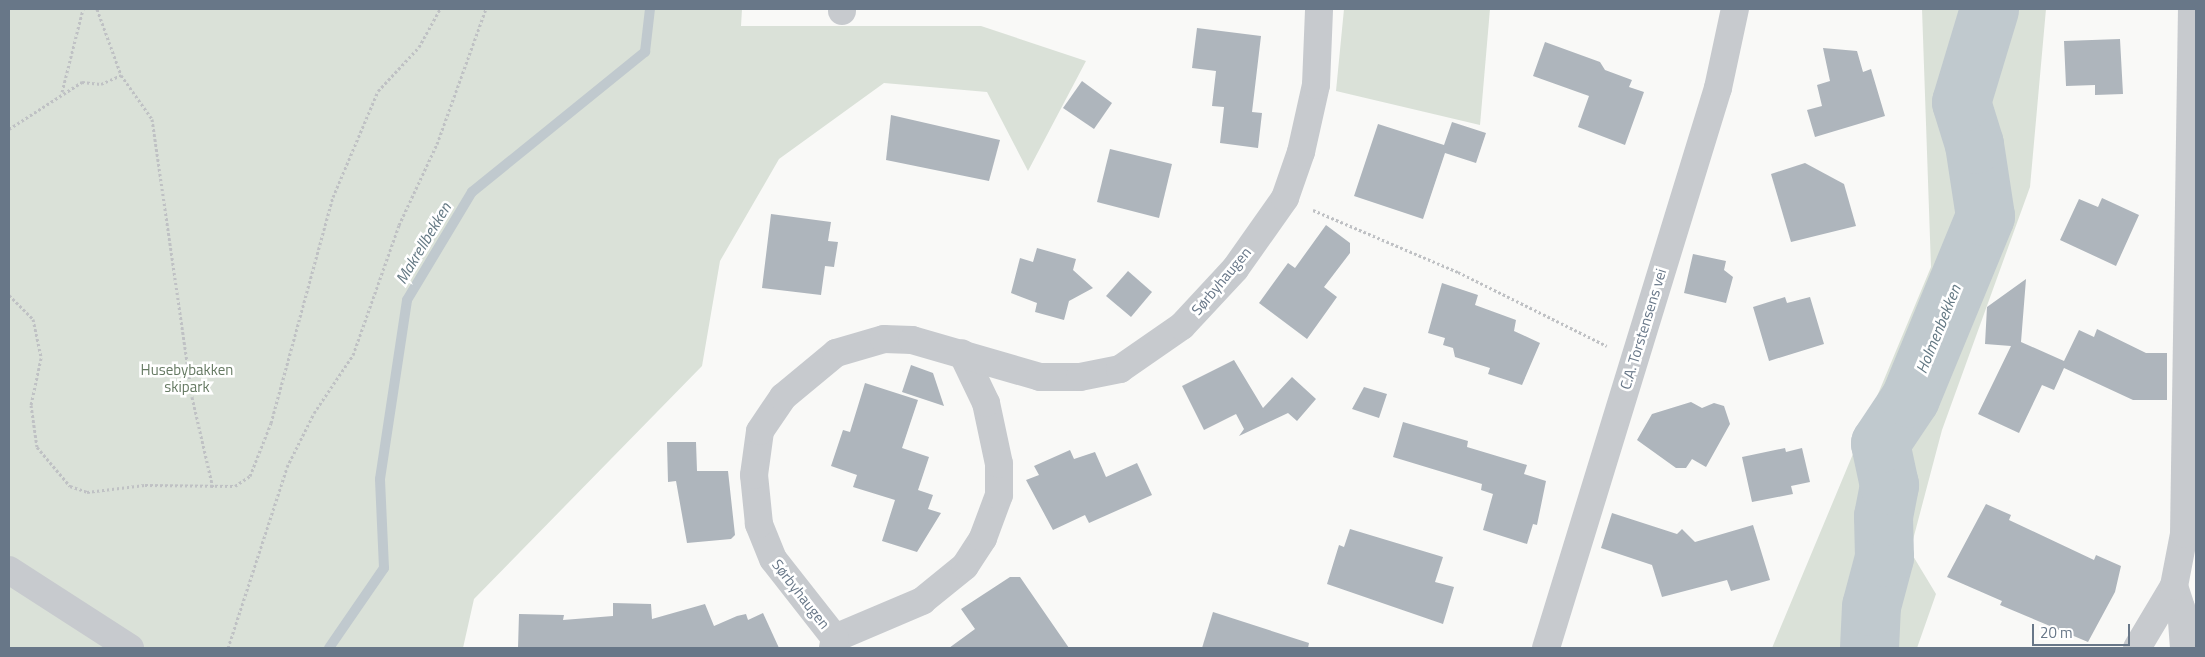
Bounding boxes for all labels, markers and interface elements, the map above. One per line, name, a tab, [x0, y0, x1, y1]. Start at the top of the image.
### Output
water label: Makrellbekken	[391, 199, 455, 287]
street label: Sørbyhaugen	[1187, 243, 1255, 319]
street label: C.A. Torstensens vei	[1616, 267, 1670, 391]
water label: Holmenbekken	[1912, 282, 1964, 376]
park label: Husebybakken skipark	[141, 360, 233, 395]
street label: Sørbyhaugen	[768, 556, 834, 632]
scale bar	[2035, 614, 2132, 646]
text: 20 m	[2040, 621, 2073, 644]

